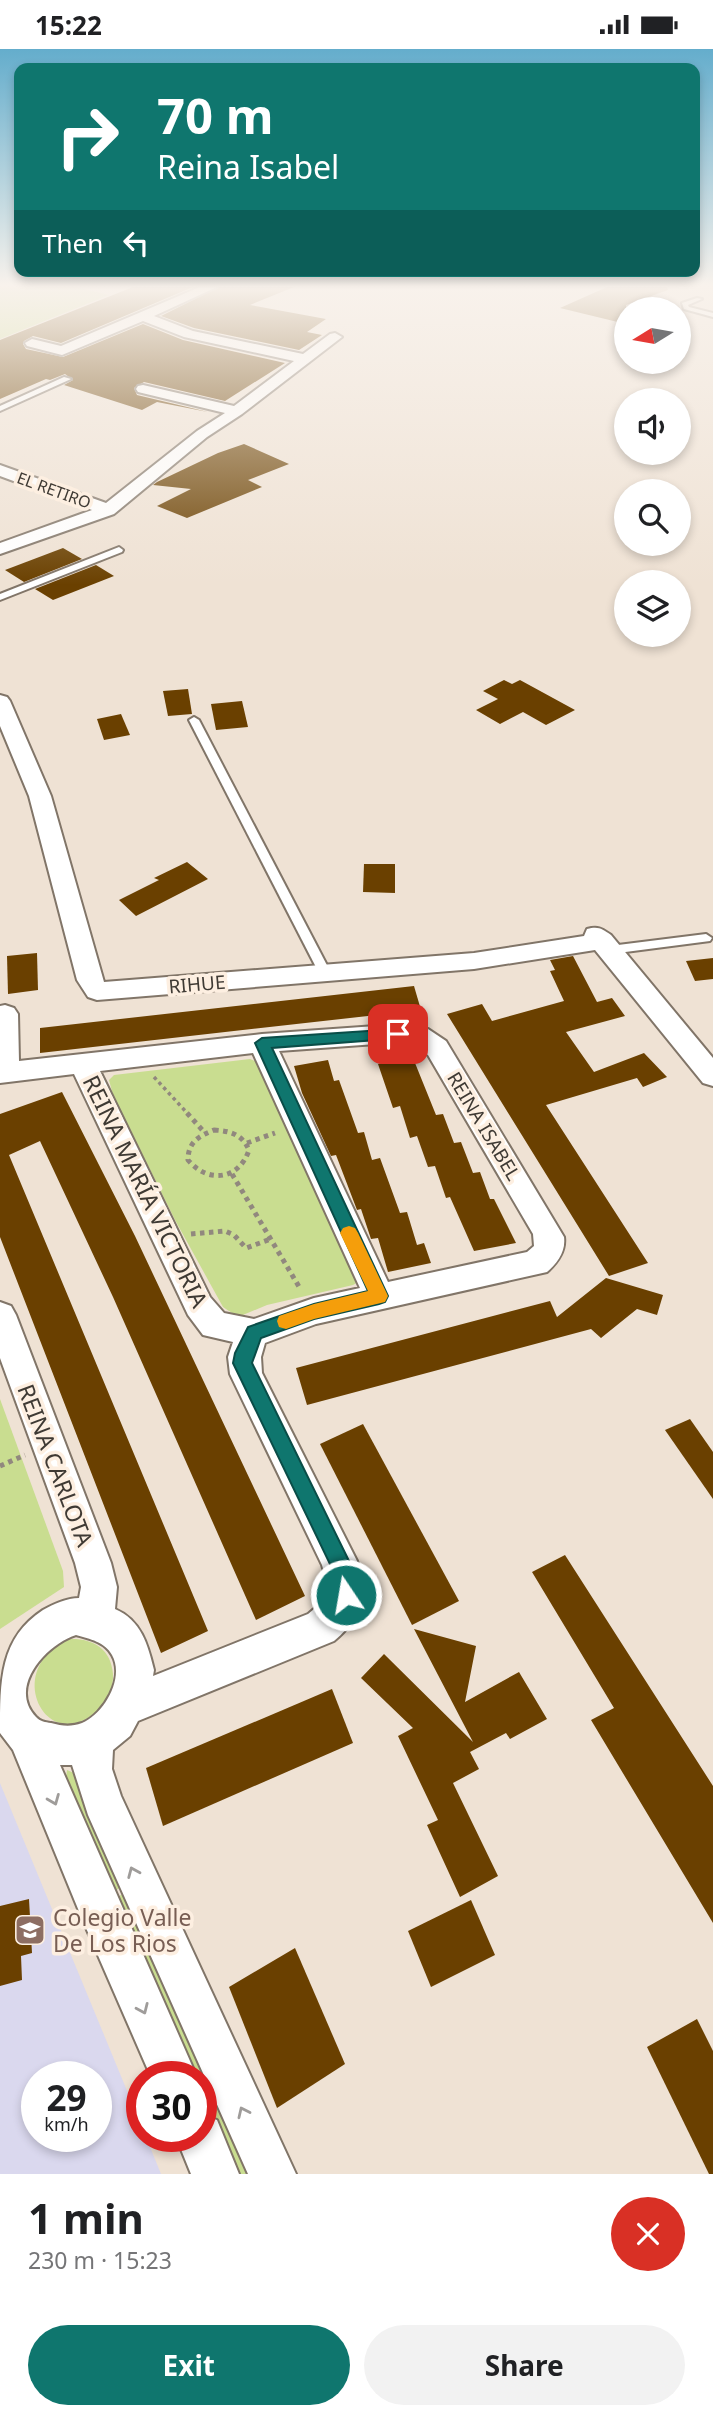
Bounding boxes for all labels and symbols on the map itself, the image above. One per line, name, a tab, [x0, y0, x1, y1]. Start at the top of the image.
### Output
north arrow	[614, 297, 691, 375]
street label: EL RETIRO	[14, 466, 94, 514]
street label: RIHUE	[168, 969, 226, 999]
pin	[368, 1004, 428, 1064]
street label: REINA ISABEL	[441, 1067, 527, 1185]
street label: REINA MARÍA VICTORIA	[76, 1070, 216, 1313]
street label: REINA CARLOTA	[10, 1379, 102, 1551]
position arrow	[309, 1558, 383, 1632]
one-way arrow	[46, 1793, 60, 1805]
one-way arrow	[127, 1867, 141, 1880]
place label: Colegio Valle De Los Rios	[53, 1901, 191, 1959]
school or university icon: Colegio Valle De Los Rios	[13, 1913, 47, 1947]
one-way arrow	[135, 2002, 149, 2014]
speed limit sign: 30	[126, 2061, 217, 2152]
one-way arrow	[237, 2107, 251, 2119]

